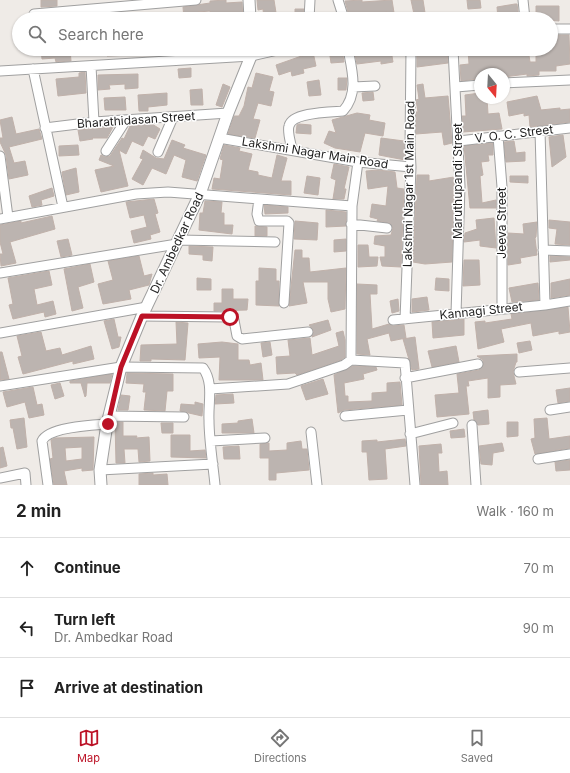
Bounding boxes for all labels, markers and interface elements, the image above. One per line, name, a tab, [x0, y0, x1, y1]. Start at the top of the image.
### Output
search box	[12, 12, 558, 56]
icon: search	[26, 23, 48, 45]
text: Search here	[58, 25, 144, 44]
north arrow	[474, 68, 510, 104]
street label: Lakshmi Nagar 1st Main Road	[400, 101, 417, 267]
street label: Bharathidasan Street	[76, 108, 196, 131]
street label: V. O. C. Street	[474, 121, 554, 146]
street label: Maruthupandi Street	[450, 123, 465, 239]
street label: Lakshmi Nagar Main Road	[241, 134, 389, 171]
street label: Jeeva Street	[494, 187, 509, 259]
street label: Dr. Ambedkar Road	[147, 190, 207, 296]
street label: Kannagi Street	[439, 299, 523, 322]
route start	[221, 308, 239, 326]
route end	[99, 415, 117, 433]
text: 2 min	[16, 501, 61, 521]
text: Walk · 160 m	[477, 503, 554, 519]
icon: ahead	[16, 557, 38, 579]
text: Continue	[54, 558, 121, 577]
text: 70 m	[524, 560, 554, 576]
text: Turn left	[54, 610, 115, 629]
icon: left	[16, 617, 38, 639]
text: 90 m	[523, 620, 554, 636]
text: Dr. Ambedkar Road	[54, 629, 173, 645]
icon: arrive	[16, 677, 38, 699]
text: Arrive at destination	[54, 678, 203, 697]
tab: Map	[77, 727, 100, 765]
tab: Directions	[254, 727, 307, 765]
tab: Saved	[461, 727, 493, 765]

